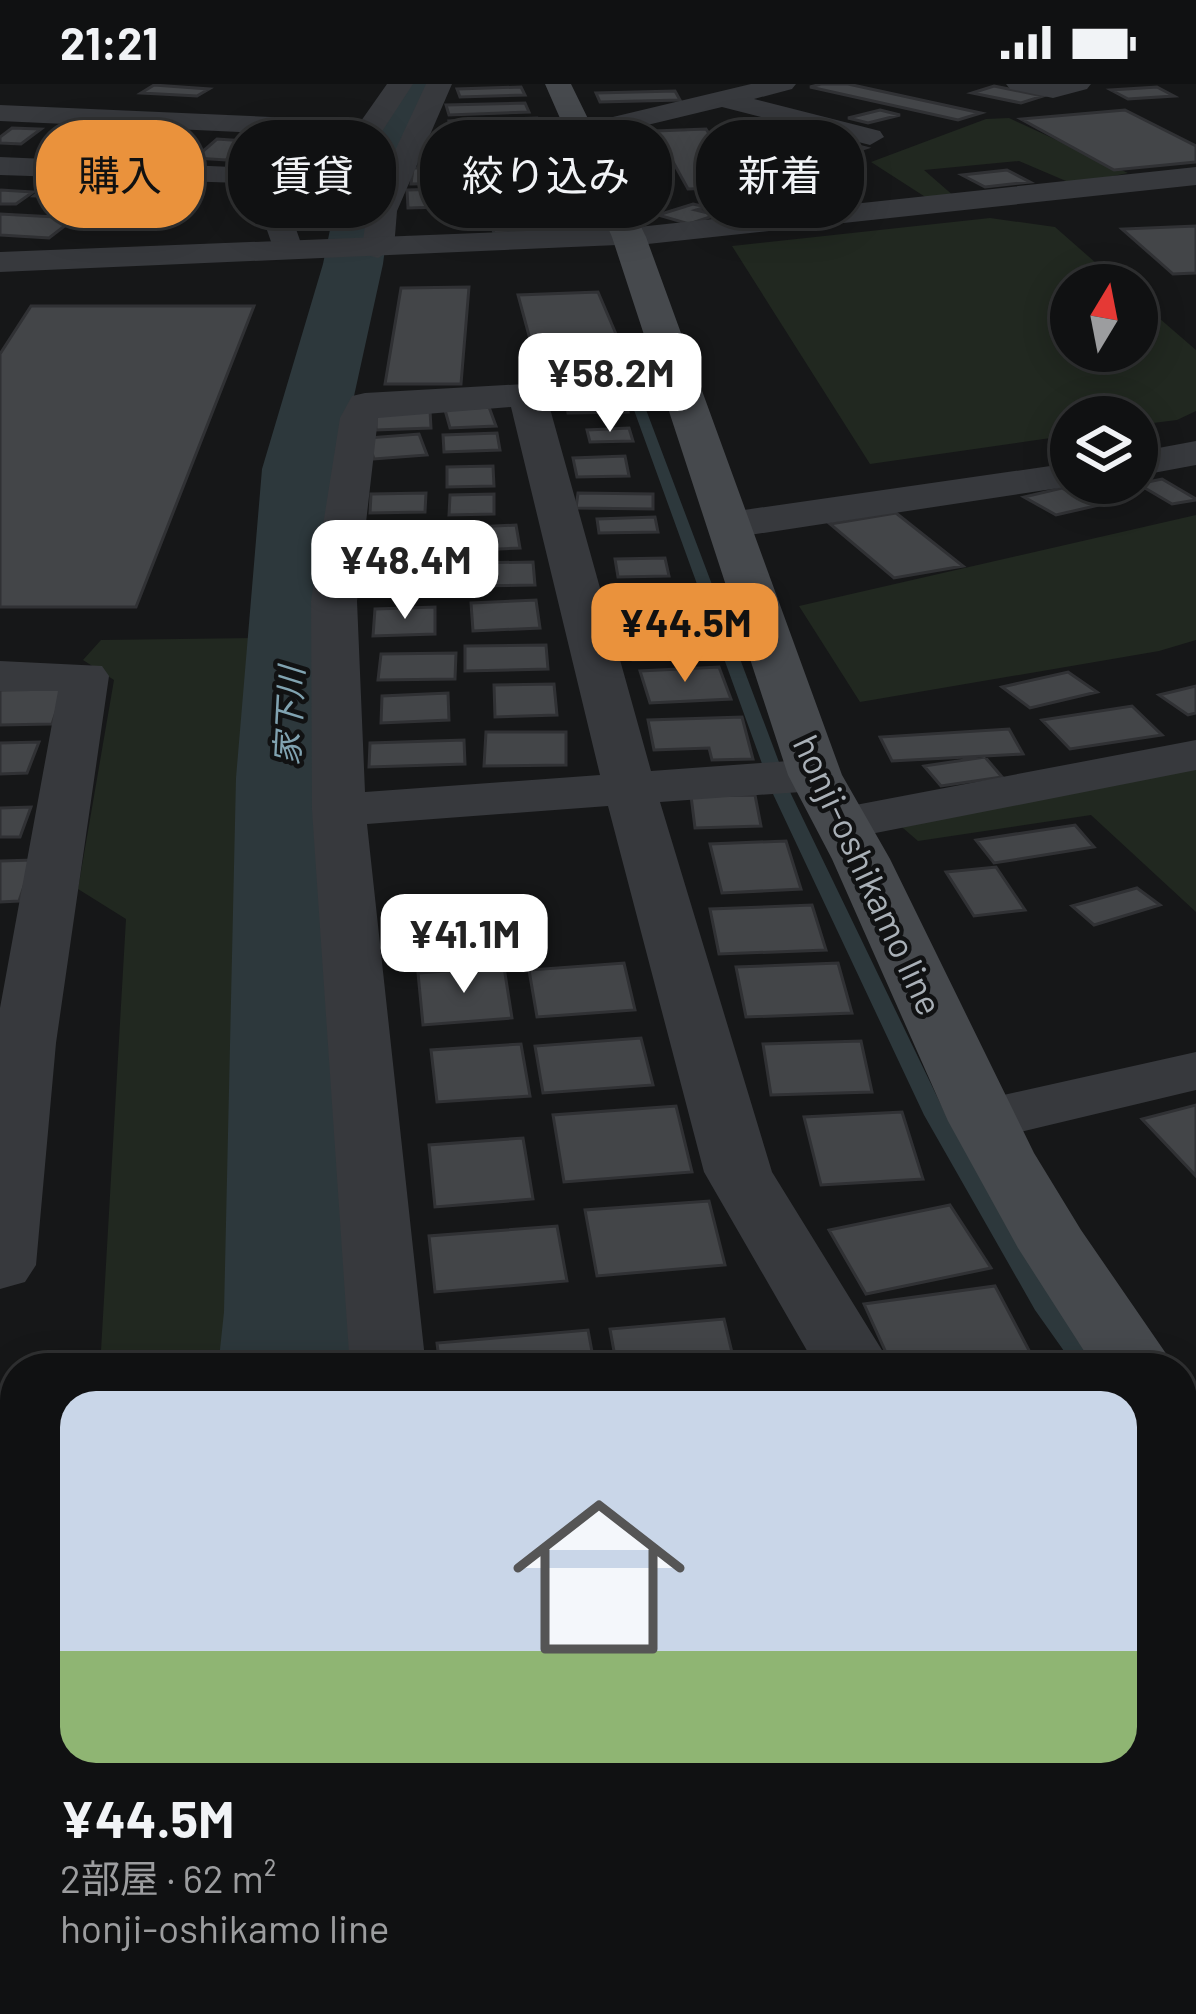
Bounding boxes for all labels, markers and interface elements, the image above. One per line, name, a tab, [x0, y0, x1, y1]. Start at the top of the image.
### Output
text: 21:21	[60, 15, 158, 69]
chip: 購入	[36, 120, 204, 228]
chip: 賃貸	[228, 120, 396, 228]
chip: 絞り込み	[420, 120, 672, 228]
chip: 新着	[696, 120, 864, 228]
north arrow	[1050, 264, 1158, 372]
map controls	[1050, 264, 1158, 504]
pin: ¥58.2M	[512, 333, 708, 435]
text: ¥58.2M	[545, 348, 675, 395]
button: layers	[1050, 396, 1158, 504]
pin: ¥48.4M	[307, 520, 503, 622]
text: ¥48.4M	[338, 535, 472, 582]
pin: ¥44.5M	[587, 583, 783, 685]
text: ¥44.5M	[618, 598, 752, 645]
water label: 家下川	[265, 662, 311, 766]
street label: honji-oshikamo line	[786, 727, 953, 1021]
pin: ¥41.1M	[366, 894, 562, 996]
text: ¥41.1M	[408, 909, 520, 956]
icon: home	[491, 1469, 707, 1685]
text: ¥44.5M	[60, 1787, 234, 1848]
text: 2部屋 · 62 m²	[60, 1854, 276, 1901]
text: honji-oshikamo line	[60, 1904, 389, 1951]

